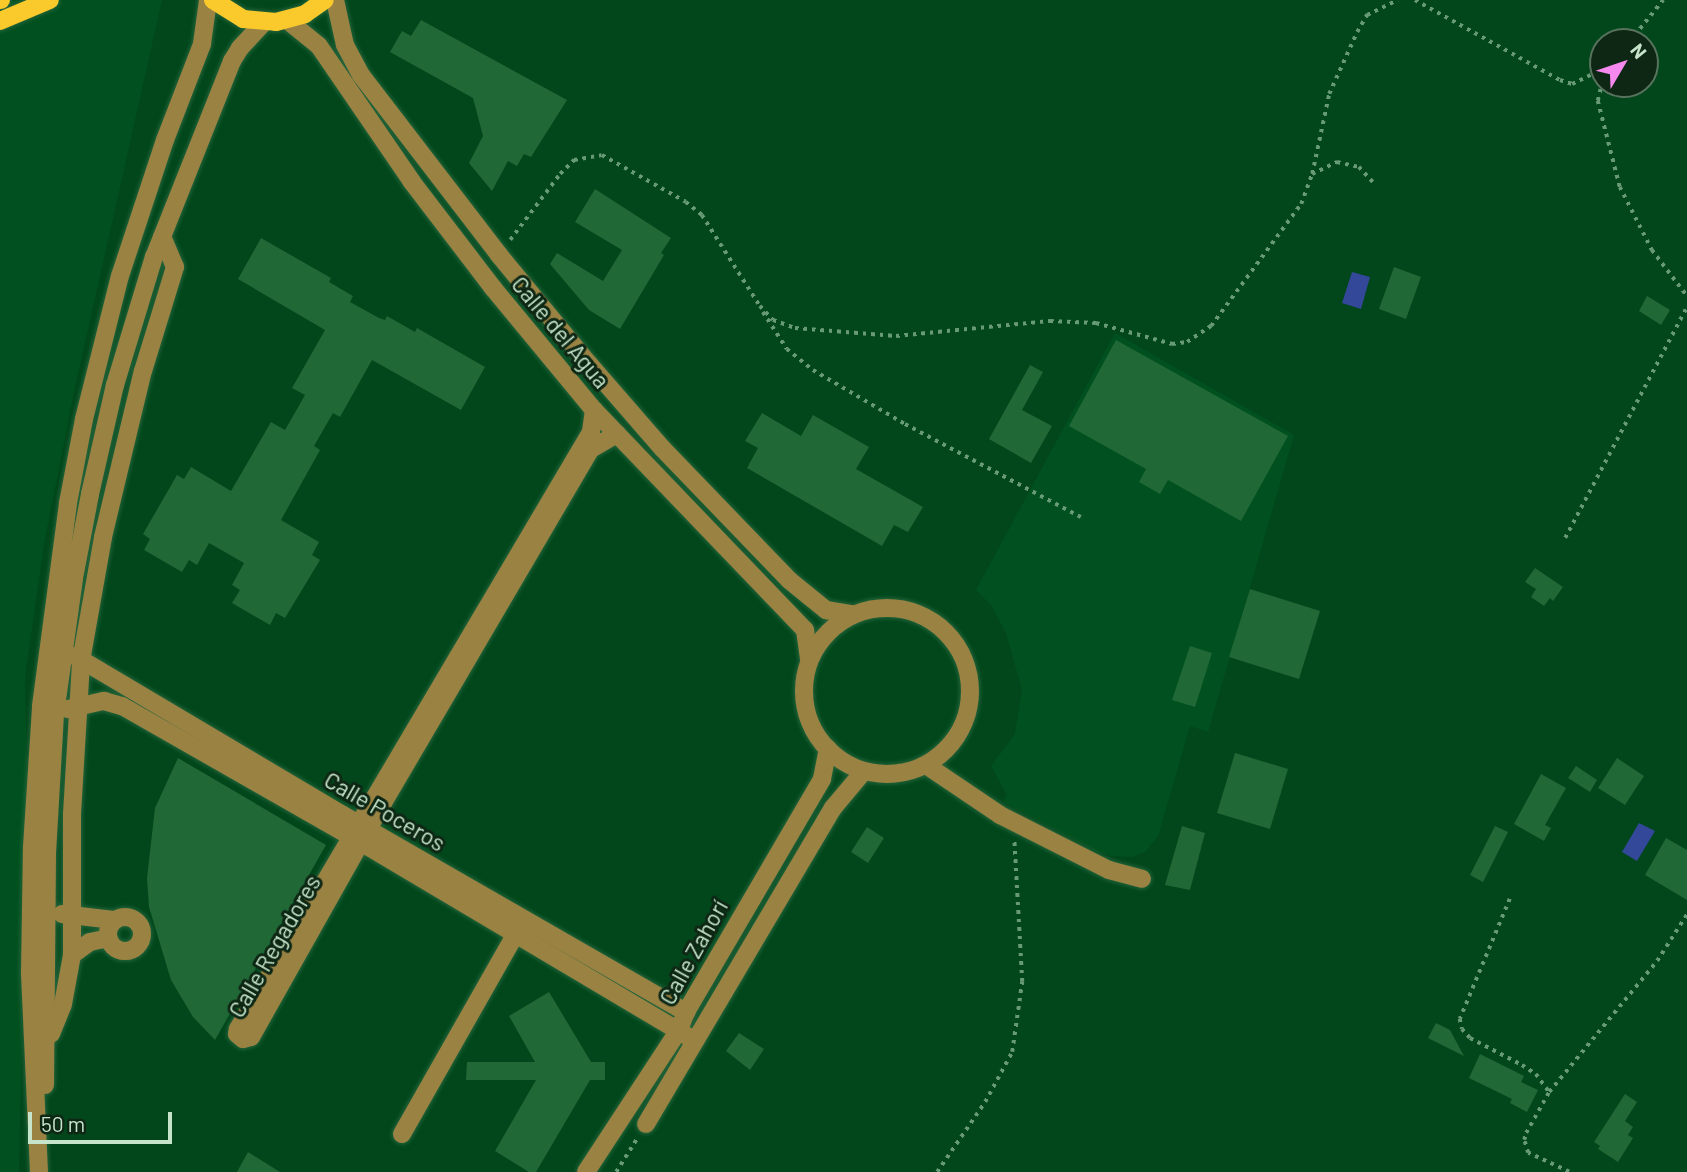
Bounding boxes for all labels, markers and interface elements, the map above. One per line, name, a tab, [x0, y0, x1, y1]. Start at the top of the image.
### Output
north arrow	[1589, 28, 1659, 98]
text: N	[1626, 39, 1652, 63]
street label: Calle del Agua	[506, 270, 616, 394]
street label: Calle Poceros	[320, 765, 450, 857]
street label: Calle Regadores	[222, 870, 326, 1022]
street label: Calle Zahorí	[653, 895, 733, 1009]
scale bar	[32, 1098, 175, 1142]
text: 50 m	[41, 1111, 85, 1136]

